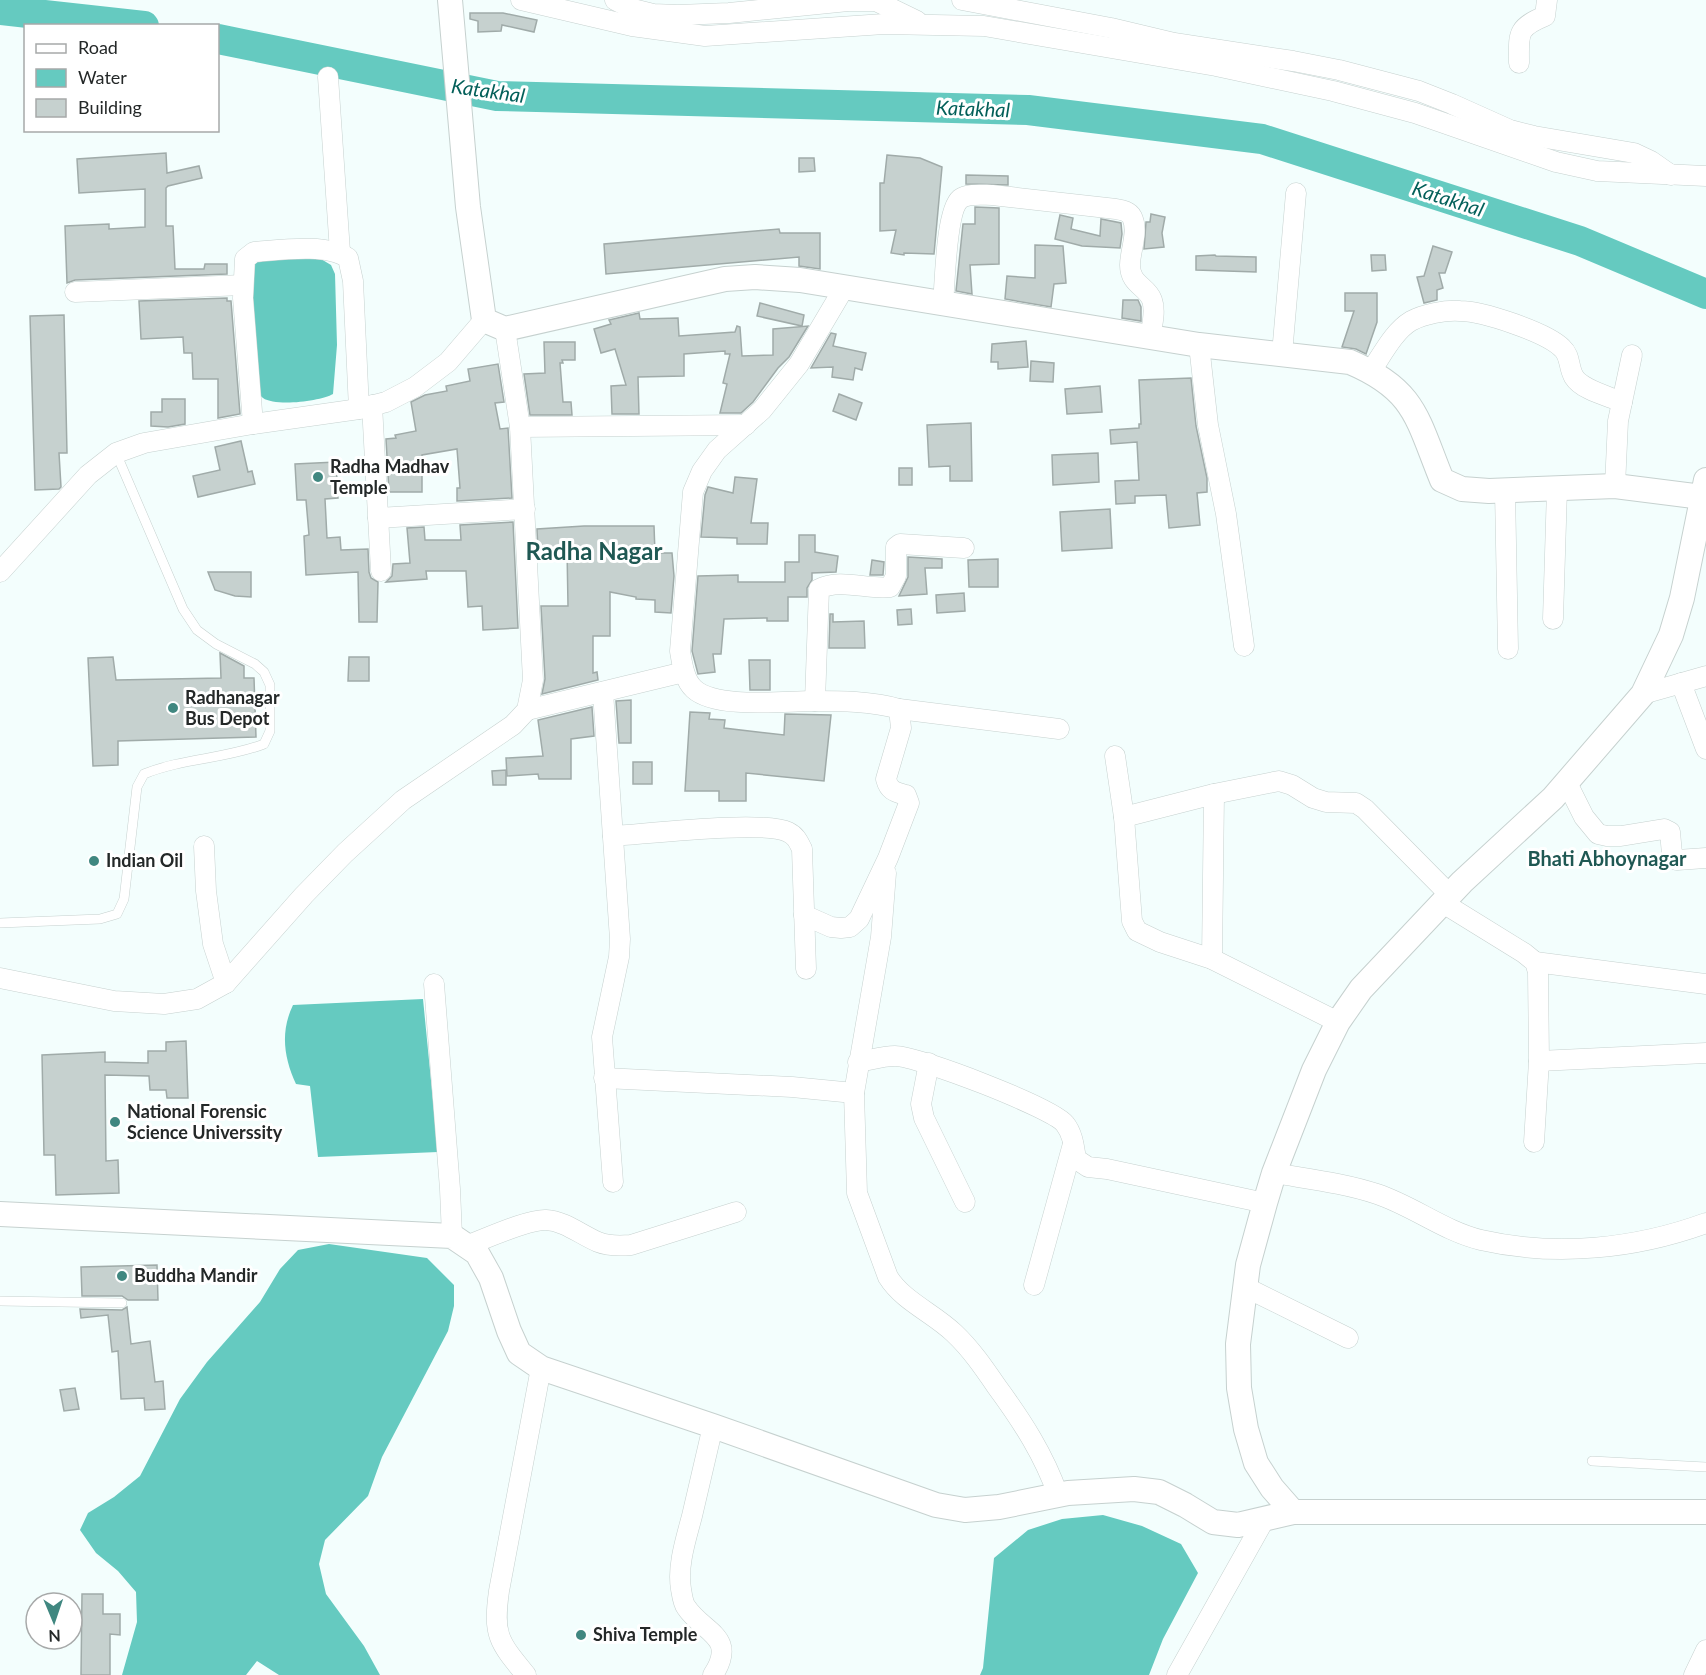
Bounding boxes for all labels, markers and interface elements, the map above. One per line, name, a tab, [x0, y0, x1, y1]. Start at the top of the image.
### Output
legend	[24, 24, 219, 132]
text: Road	[78, 36, 118, 58]
text: Water	[78, 66, 127, 88]
water label: Katakhal	[450, 73, 527, 107]
water label: Katakhal	[936, 95, 1011, 121]
text: Building	[78, 96, 142, 118]
water label: Katakhal	[1409, 175, 1488, 221]
place label: Radha Madhav Temple	[330, 455, 450, 498]
marker: Radha Madhav Temple	[311, 470, 325, 484]
district label: Radha Nagar	[526, 536, 662, 565]
place label: Radhanagar Bus Depot	[185, 686, 280, 729]
marker: Radhanagar Bus Depot	[166, 701, 180, 715]
district label: Bhati Abhoynagar	[1527, 846, 1687, 870]
place label: Indian Oil	[106, 849, 183, 871]
marker: Indian Oil	[87, 854, 101, 868]
place label: National Forensic Science Universsity	[127, 1100, 283, 1143]
marker: National Forensic Science Universsity	[108, 1115, 122, 1129]
place label: Buddha Mandir	[134, 1264, 258, 1286]
marker: Buddha Mandir	[115, 1269, 129, 1283]
north arrow	[24, 1591, 84, 1651]
place label: Shiva Temple	[593, 1623, 698, 1645]
text: N	[48, 1627, 61, 1646]
marker: Shiva Temple	[574, 1628, 588, 1642]

